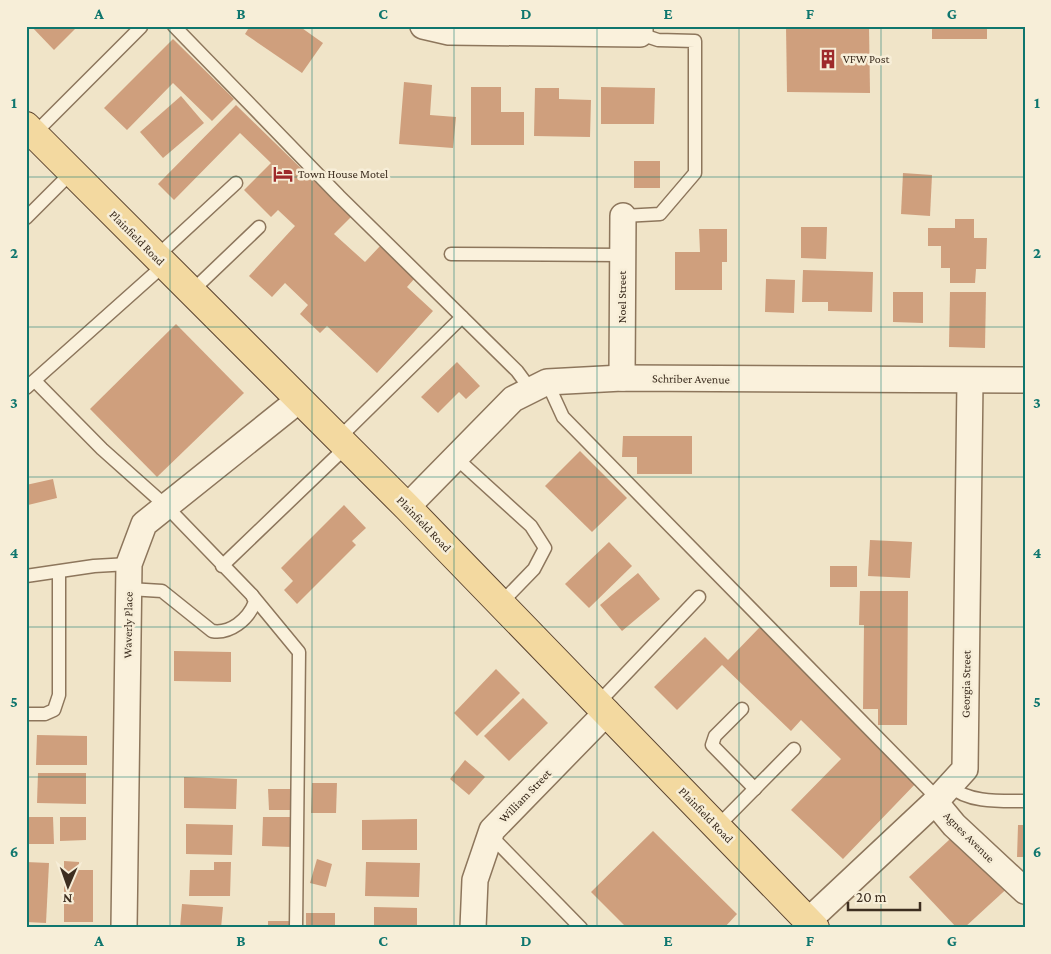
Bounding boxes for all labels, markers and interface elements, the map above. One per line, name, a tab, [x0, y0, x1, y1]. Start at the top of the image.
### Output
text: A	[93, 5, 104, 22]
text: B	[236, 5, 246, 22]
text: C	[378, 5, 388, 22]
text: D	[520, 5, 532, 22]
text: E	[663, 5, 673, 22]
text: F	[806, 5, 815, 22]
text: G	[947, 5, 957, 22]
building icon: VFW Post	[817, 48, 839, 70]
place label: VFW Post	[843, 52, 891, 66]
text: 1	[11, 94, 17, 111]
text: 1	[1034, 94, 1040, 111]
hotel icon: Town House Motel	[272, 163, 294, 185]
place label: Town House Motel	[298, 167, 388, 181]
street label: Plainfield Road	[107, 208, 168, 269]
text: 2	[10, 244, 18, 261]
text: 2	[1033, 244, 1041, 261]
street label: Noel Street	[615, 270, 629, 323]
street label: Schriber Avenue	[652, 371, 730, 387]
text: 3	[10, 394, 18, 411]
text: 3	[1033, 394, 1041, 411]
street label: Plainfield Road	[394, 493, 455, 555]
text: 4	[10, 544, 19, 561]
text: 4	[1033, 544, 1042, 561]
street label: Waverly Place	[120, 592, 136, 658]
street label: Georgia Street	[958, 649, 974, 718]
text: 5	[10, 693, 18, 710]
text: 5	[1033, 693, 1041, 710]
street label: William Street	[496, 766, 555, 826]
street label: Plainfield Road	[676, 784, 737, 846]
street label: Agnes Avenue	[941, 809, 997, 865]
text: 6	[10, 843, 18, 860]
text: 6	[1033, 843, 1041, 860]
north arrow	[42, 862, 92, 912]
scale bar	[848, 879, 921, 911]
text: 20 m	[856, 889, 887, 905]
text: N	[62, 891, 73, 907]
text: A	[93, 932, 104, 949]
text: B	[236, 932, 246, 949]
text: C	[378, 932, 388, 949]
text: D	[520, 932, 532, 949]
text: E	[663, 932, 673, 949]
text: F	[806, 932, 815, 949]
text: G	[947, 932, 957, 949]

